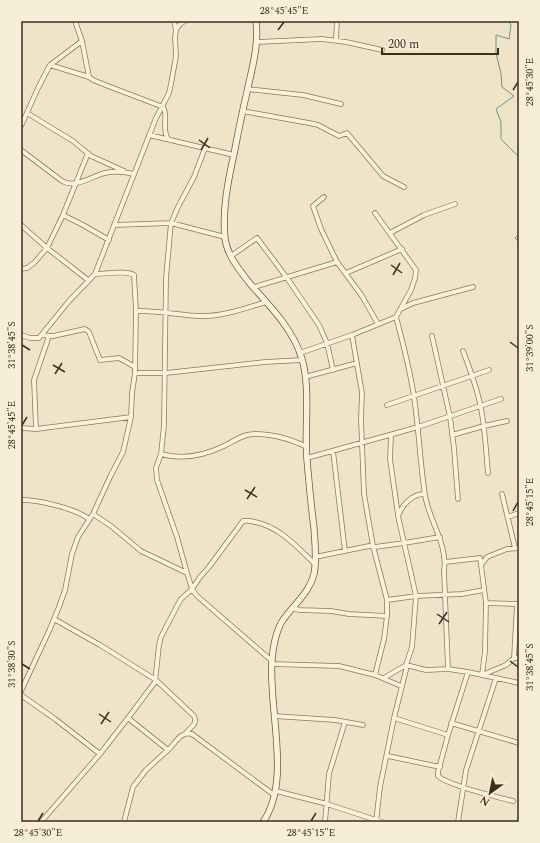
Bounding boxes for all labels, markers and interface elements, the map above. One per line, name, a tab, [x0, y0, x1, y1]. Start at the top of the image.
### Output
text: 28°45'45"E	[260, 3, 308, 19]
scale bar	[382, 30, 498, 56]
text: 200 m	[388, 35, 419, 54]
text: 28°45'30"E	[522, 58, 538, 106]
text: 31°38'45"S	[4, 321, 20, 369]
text: 31°39'00"S	[522, 324, 538, 372]
text: 28°45'45"E	[4, 401, 20, 449]
text: 28°45'15"E	[522, 478, 538, 526]
text: 31°38'30"S	[4, 640, 20, 688]
text: 31°38'45"S	[522, 643, 538, 691]
north arrow	[470, 773, 510, 813]
text: N	[476, 791, 493, 811]
text: 28°45'30"E	[14, 825, 62, 841]
text: 28°45'15"E	[287, 825, 335, 841]

